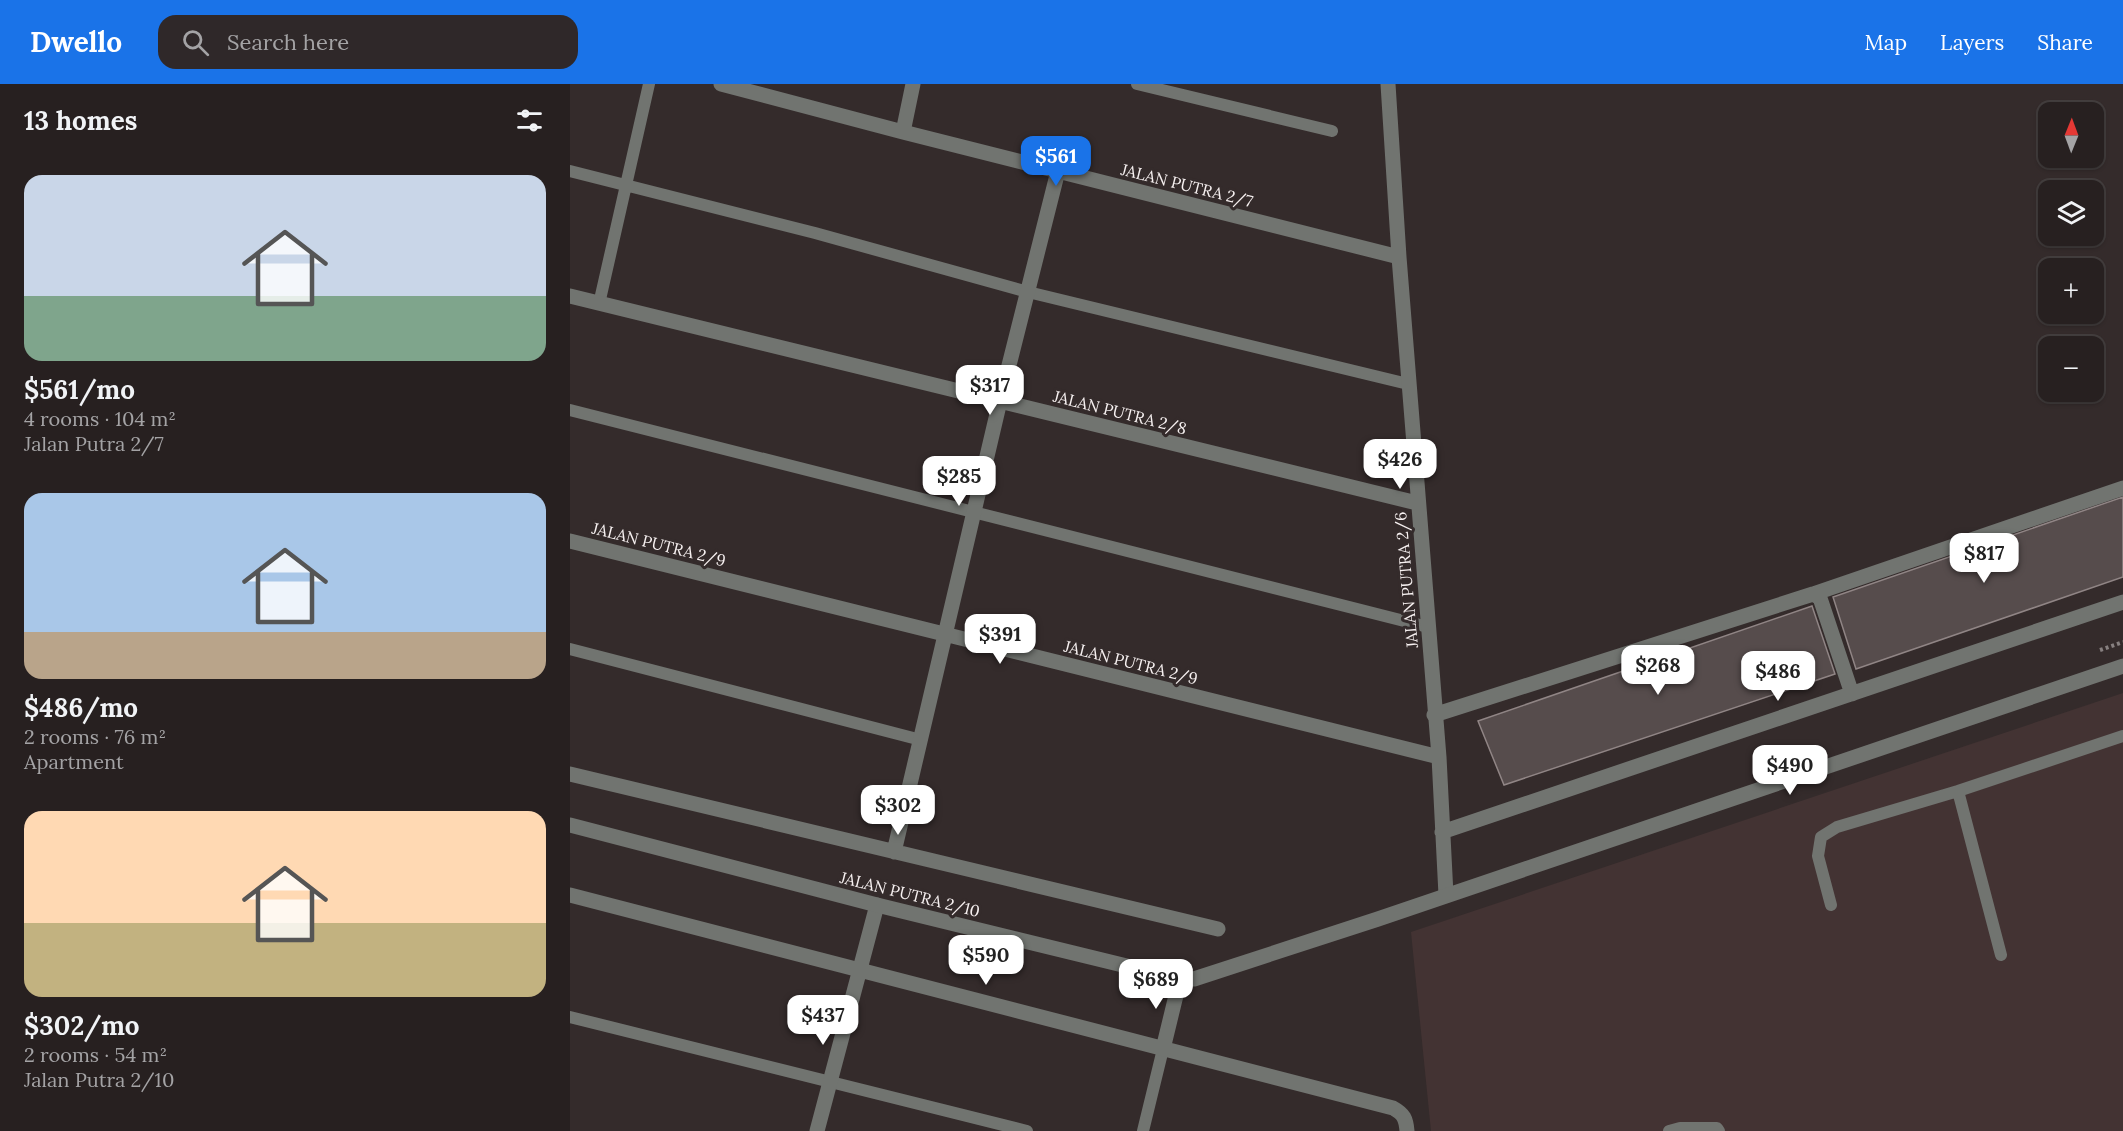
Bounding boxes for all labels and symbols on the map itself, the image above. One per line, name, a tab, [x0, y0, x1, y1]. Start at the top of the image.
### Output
north arrow	[2038, 102, 2104, 168]
pin: $561	[1020, 136, 1092, 187]
street label: JALAN PUTRA 2/7	[1118, 159, 1256, 212]
pin: $317	[954, 365, 1026, 416]
street label: JALAN PUTRA 2/8	[1050, 386, 1189, 439]
pin: $426	[1364, 439, 1436, 490]
pin: $285	[923, 456, 995, 507]
street label: JALAN PUTRA 2/6	[1390, 511, 1423, 650]
street label: JALAN PUTRA 2/9	[589, 517, 728, 571]
pin: $817	[1948, 533, 2020, 584]
pin: $391	[964, 614, 1036, 665]
street label: JALAN PUTRA 2/9	[1061, 635, 1200, 689]
pin: $268	[1622, 645, 1694, 696]
pin: $486	[1742, 651, 1814, 702]
pin: $490	[1754, 745, 1826, 796]
pin: $302	[862, 785, 934, 836]
street label: JALAN PUTRA 2/10	[837, 867, 982, 922]
pin: $590	[950, 935, 1022, 986]
pin: $689	[1120, 959, 1192, 1010]
pin: $437	[787, 995, 859, 1046]

